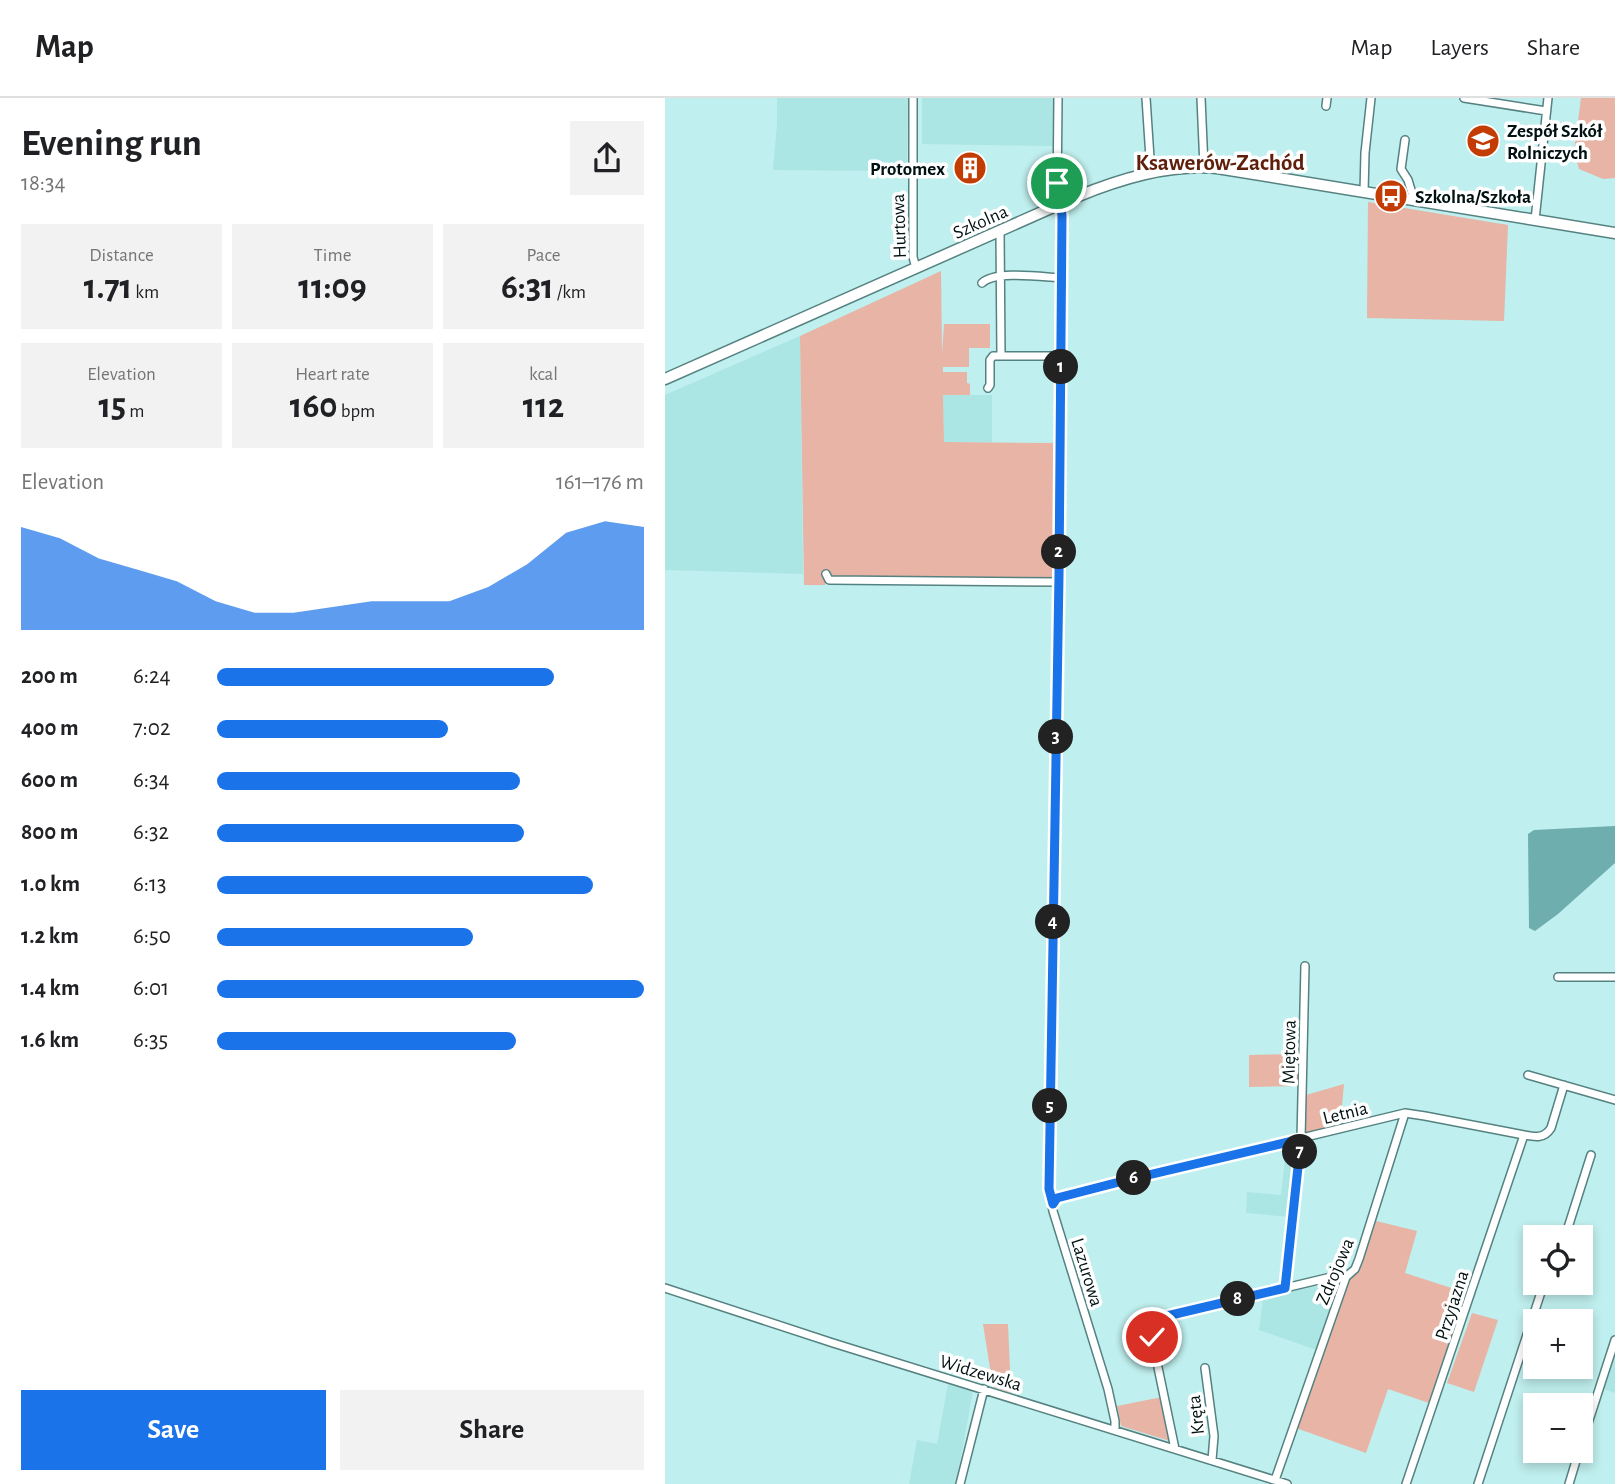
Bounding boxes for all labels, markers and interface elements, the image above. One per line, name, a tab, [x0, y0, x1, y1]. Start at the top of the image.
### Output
text: Map	[35, 31, 94, 64]
text: Map	[1350, 36, 1392, 60]
text: Layers	[1430, 36, 1489, 60]
text: Share	[1527, 36, 1580, 60]
button: share	[570, 121, 644, 195]
school or university icon: Zespół Szkół Rolniczych	[1464, 122, 1502, 160]
place label: Zespół Szkół Rolniczych	[1507, 122, 1603, 163]
text: Evening run	[21, 125, 202, 163]
building icon: Protomex	[951, 149, 989, 187]
district label: Ksawerów-Zachód	[1136, 152, 1304, 175]
pin	[1027, 153, 1087, 213]
place label: Protomex	[870, 160, 945, 179]
icon: arrive	[1038, 164, 1076, 202]
text: 18:34	[21, 172, 66, 195]
bus stop icon: Szkolna/Szkoła	[1372, 177, 1410, 215]
place label: Szkolna/Szkoła	[1415, 188, 1531, 207]
street label: Hurtowa	[889, 193, 910, 259]
street label: Szkolna	[950, 202, 1011, 243]
text: Distance	[89, 246, 154, 265]
text: Time	[314, 246, 351, 265]
text: Pace	[526, 246, 561, 265]
text: 1.71	[84, 270, 132, 305]
text: 11:09	[298, 270, 367, 305]
text: 6:31	[501, 270, 554, 305]
text: km	[132, 283, 159, 302]
text: /km	[554, 283, 586, 302]
pin: 1	[1043, 350, 1079, 384]
text: 1	[1057, 357, 1064, 376]
text: Elevation	[87, 365, 156, 384]
text: Heart rate	[295, 365, 370, 384]
text: kcal	[529, 365, 558, 384]
text: 15	[98, 389, 126, 424]
text: 160	[290, 389, 338, 424]
text: 112	[523, 389, 564, 424]
text: m	[126, 402, 145, 421]
text: bpm	[338, 402, 375, 421]
text: Elevation	[21, 471, 104, 494]
text: 161–176 m	[556, 471, 644, 494]
pin: 2	[1041, 534, 1077, 570]
text: 2	[1054, 542, 1063, 561]
text: 200 m	[21, 665, 78, 688]
text: 6:24	[133, 665, 171, 688]
text: 400 m	[21, 717, 79, 740]
text: 7:02	[133, 717, 170, 740]
pin: 3	[1039, 720, 1073, 754]
text: 3	[1051, 727, 1060, 746]
text: 600 m	[21, 769, 78, 792]
text: 6:34	[133, 769, 170, 792]
text: 800 m	[21, 821, 78, 844]
text: 6:32	[133, 821, 169, 844]
text: 1.0 km	[21, 873, 80, 896]
text: 6:13	[133, 873, 166, 896]
pin: 4	[1035, 904, 1071, 940]
text: 4	[1048, 912, 1057, 931]
text: 1.2 km	[21, 925, 79, 948]
text: 6:50	[133, 925, 171, 948]
text: 1.4 km	[21, 977, 80, 1000]
text: 6:01	[133, 977, 169, 1000]
street label: Miętowa	[1279, 1019, 1300, 1084]
text: 1.6 km	[21, 1029, 79, 1052]
text: 6:35	[133, 1029, 168, 1052]
pin: 5	[1033, 1088, 1067, 1124]
text: 5	[1045, 1096, 1054, 1115]
street label: Letnia	[1321, 1099, 1370, 1128]
pin: 7	[1283, 1134, 1317, 1170]
text: 7	[1295, 1142, 1304, 1161]
pin: 6	[1117, 1160, 1151, 1196]
text: 6	[1129, 1168, 1138, 1187]
map controls	[1523, 1225, 1593, 1463]
button: locate	[1523, 1225, 1593, 1295]
street label: Zdrojowa	[1313, 1235, 1358, 1308]
street label: Lazurowa	[1067, 1236, 1106, 1309]
street label: Przyjazna	[1432, 1268, 1473, 1343]
pin: 8	[1221, 1282, 1255, 1316]
text: 8	[1233, 1289, 1242, 1308]
pin	[1122, 1307, 1182, 1367]
button: +	[1523, 1309, 1593, 1379]
icon: check	[1133, 1318, 1171, 1356]
street label: Widzewska	[937, 1352, 1024, 1395]
button: Save	[21, 1390, 326, 1470]
button: Share	[340, 1390, 644, 1470]
button: −	[1523, 1393, 1593, 1463]
street label: Kręta	[1185, 1394, 1208, 1436]

